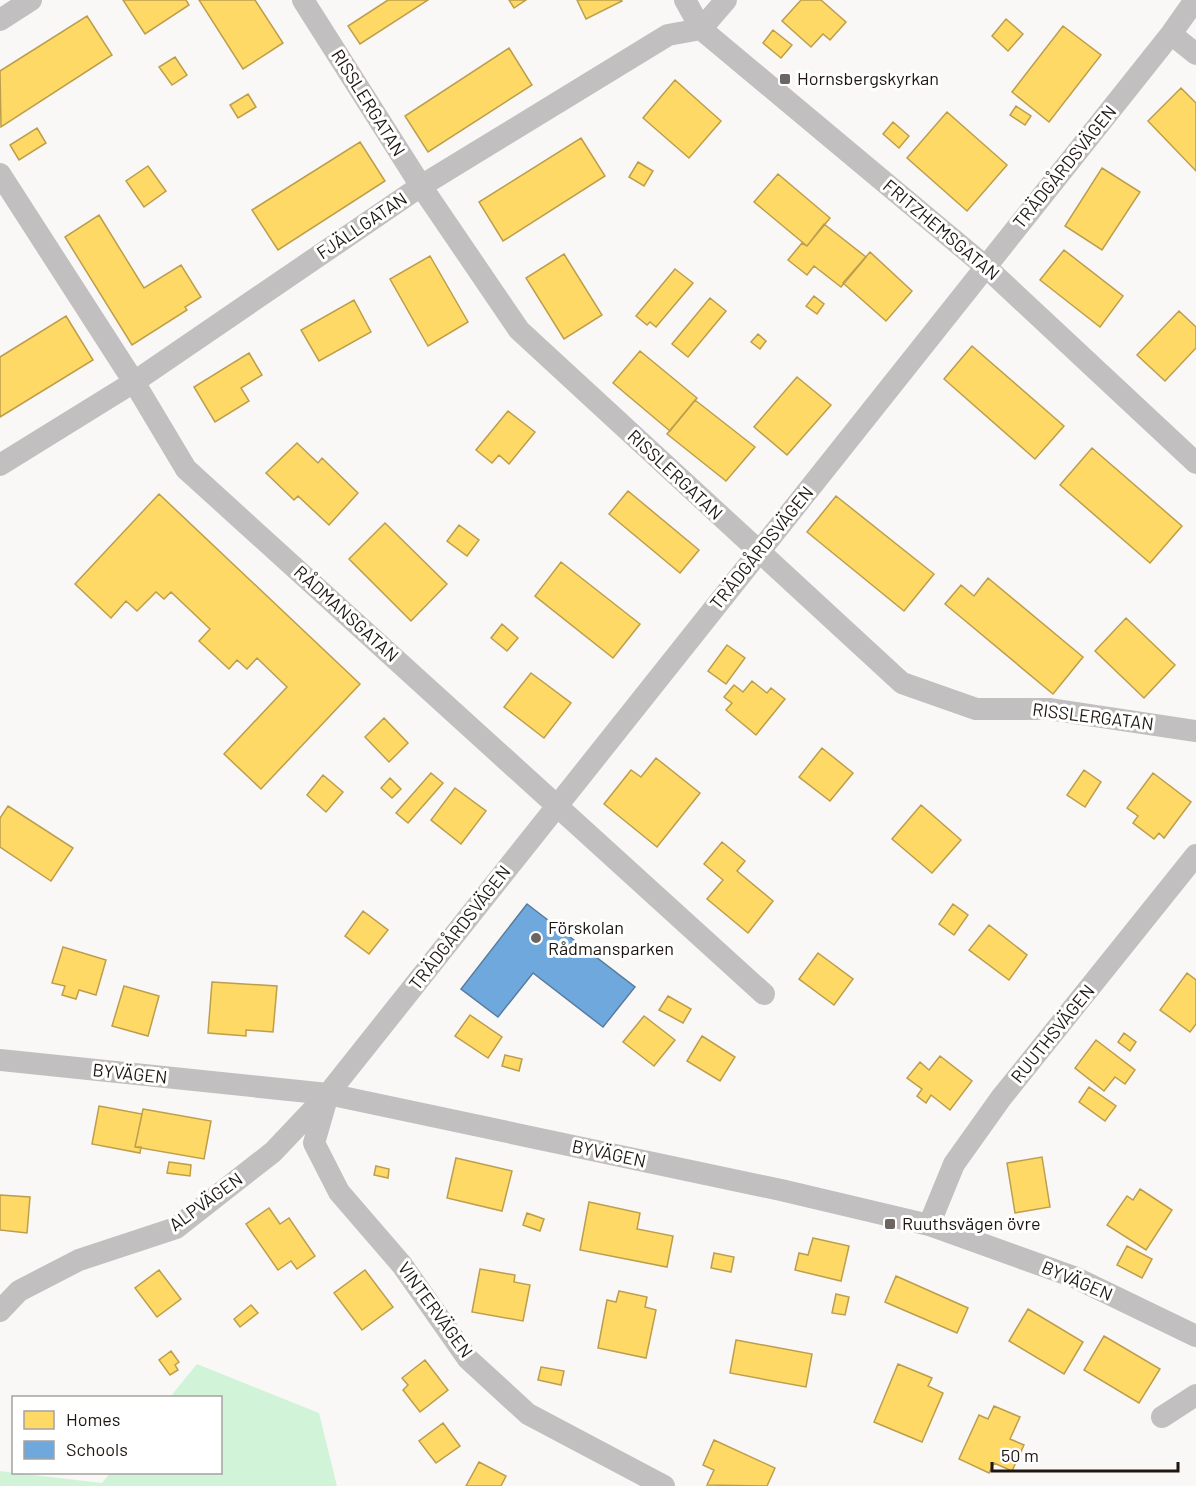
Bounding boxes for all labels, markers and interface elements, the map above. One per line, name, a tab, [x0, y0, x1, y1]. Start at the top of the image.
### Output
street label: RISSLERGATAN	[327, 45, 410, 160]
place label: Hornsbergskyrkan	[797, 67, 939, 89]
marker: Hornsbergskyrkan	[778, 72, 792, 86]
street label: TRÄDGÅRDSVÄGEN	[1008, 100, 1121, 232]
street label: FRITZHEMSGATAN	[879, 174, 1004, 284]
street label: FJÄLLGATAN	[312, 187, 411, 263]
street label: RISSLERGATAN	[624, 425, 728, 524]
street label: TRÄDGÅRDSVÄGEN	[705, 481, 818, 613]
street label: RÅDMANSGATAN	[290, 560, 404, 666]
street label: RISSLERGATAN	[1031, 698, 1155, 734]
street label: TRÄDGÅRDSVÄGEN	[404, 861, 515, 994]
place label: Förskolan Rådmansparken	[548, 916, 674, 959]
marker: Förskolan Rådmansparken	[529, 931, 543, 945]
street label: RUUTHSVÄGEN	[1006, 980, 1099, 1087]
street label: BYVÄGEN	[92, 1058, 169, 1088]
street label: BYVÄGEN	[570, 1134, 648, 1172]
street label: ALPVÄGEN	[164, 1167, 246, 1235]
place label: Ruuthsvägen övre	[902, 1212, 1041, 1234]
marker: Ruuthsvägen övre	[883, 1217, 897, 1231]
street label: BYVÄGEN	[1039, 1255, 1116, 1305]
street label: VINTERVÄGEN	[394, 1257, 478, 1362]
legend	[12, 1396, 222, 1474]
text: Homes	[66, 1408, 120, 1430]
scale bar	[992, 1435, 1178, 1473]
text: Schools	[66, 1438, 128, 1460]
text: 50 m	[1001, 1444, 1039, 1466]

